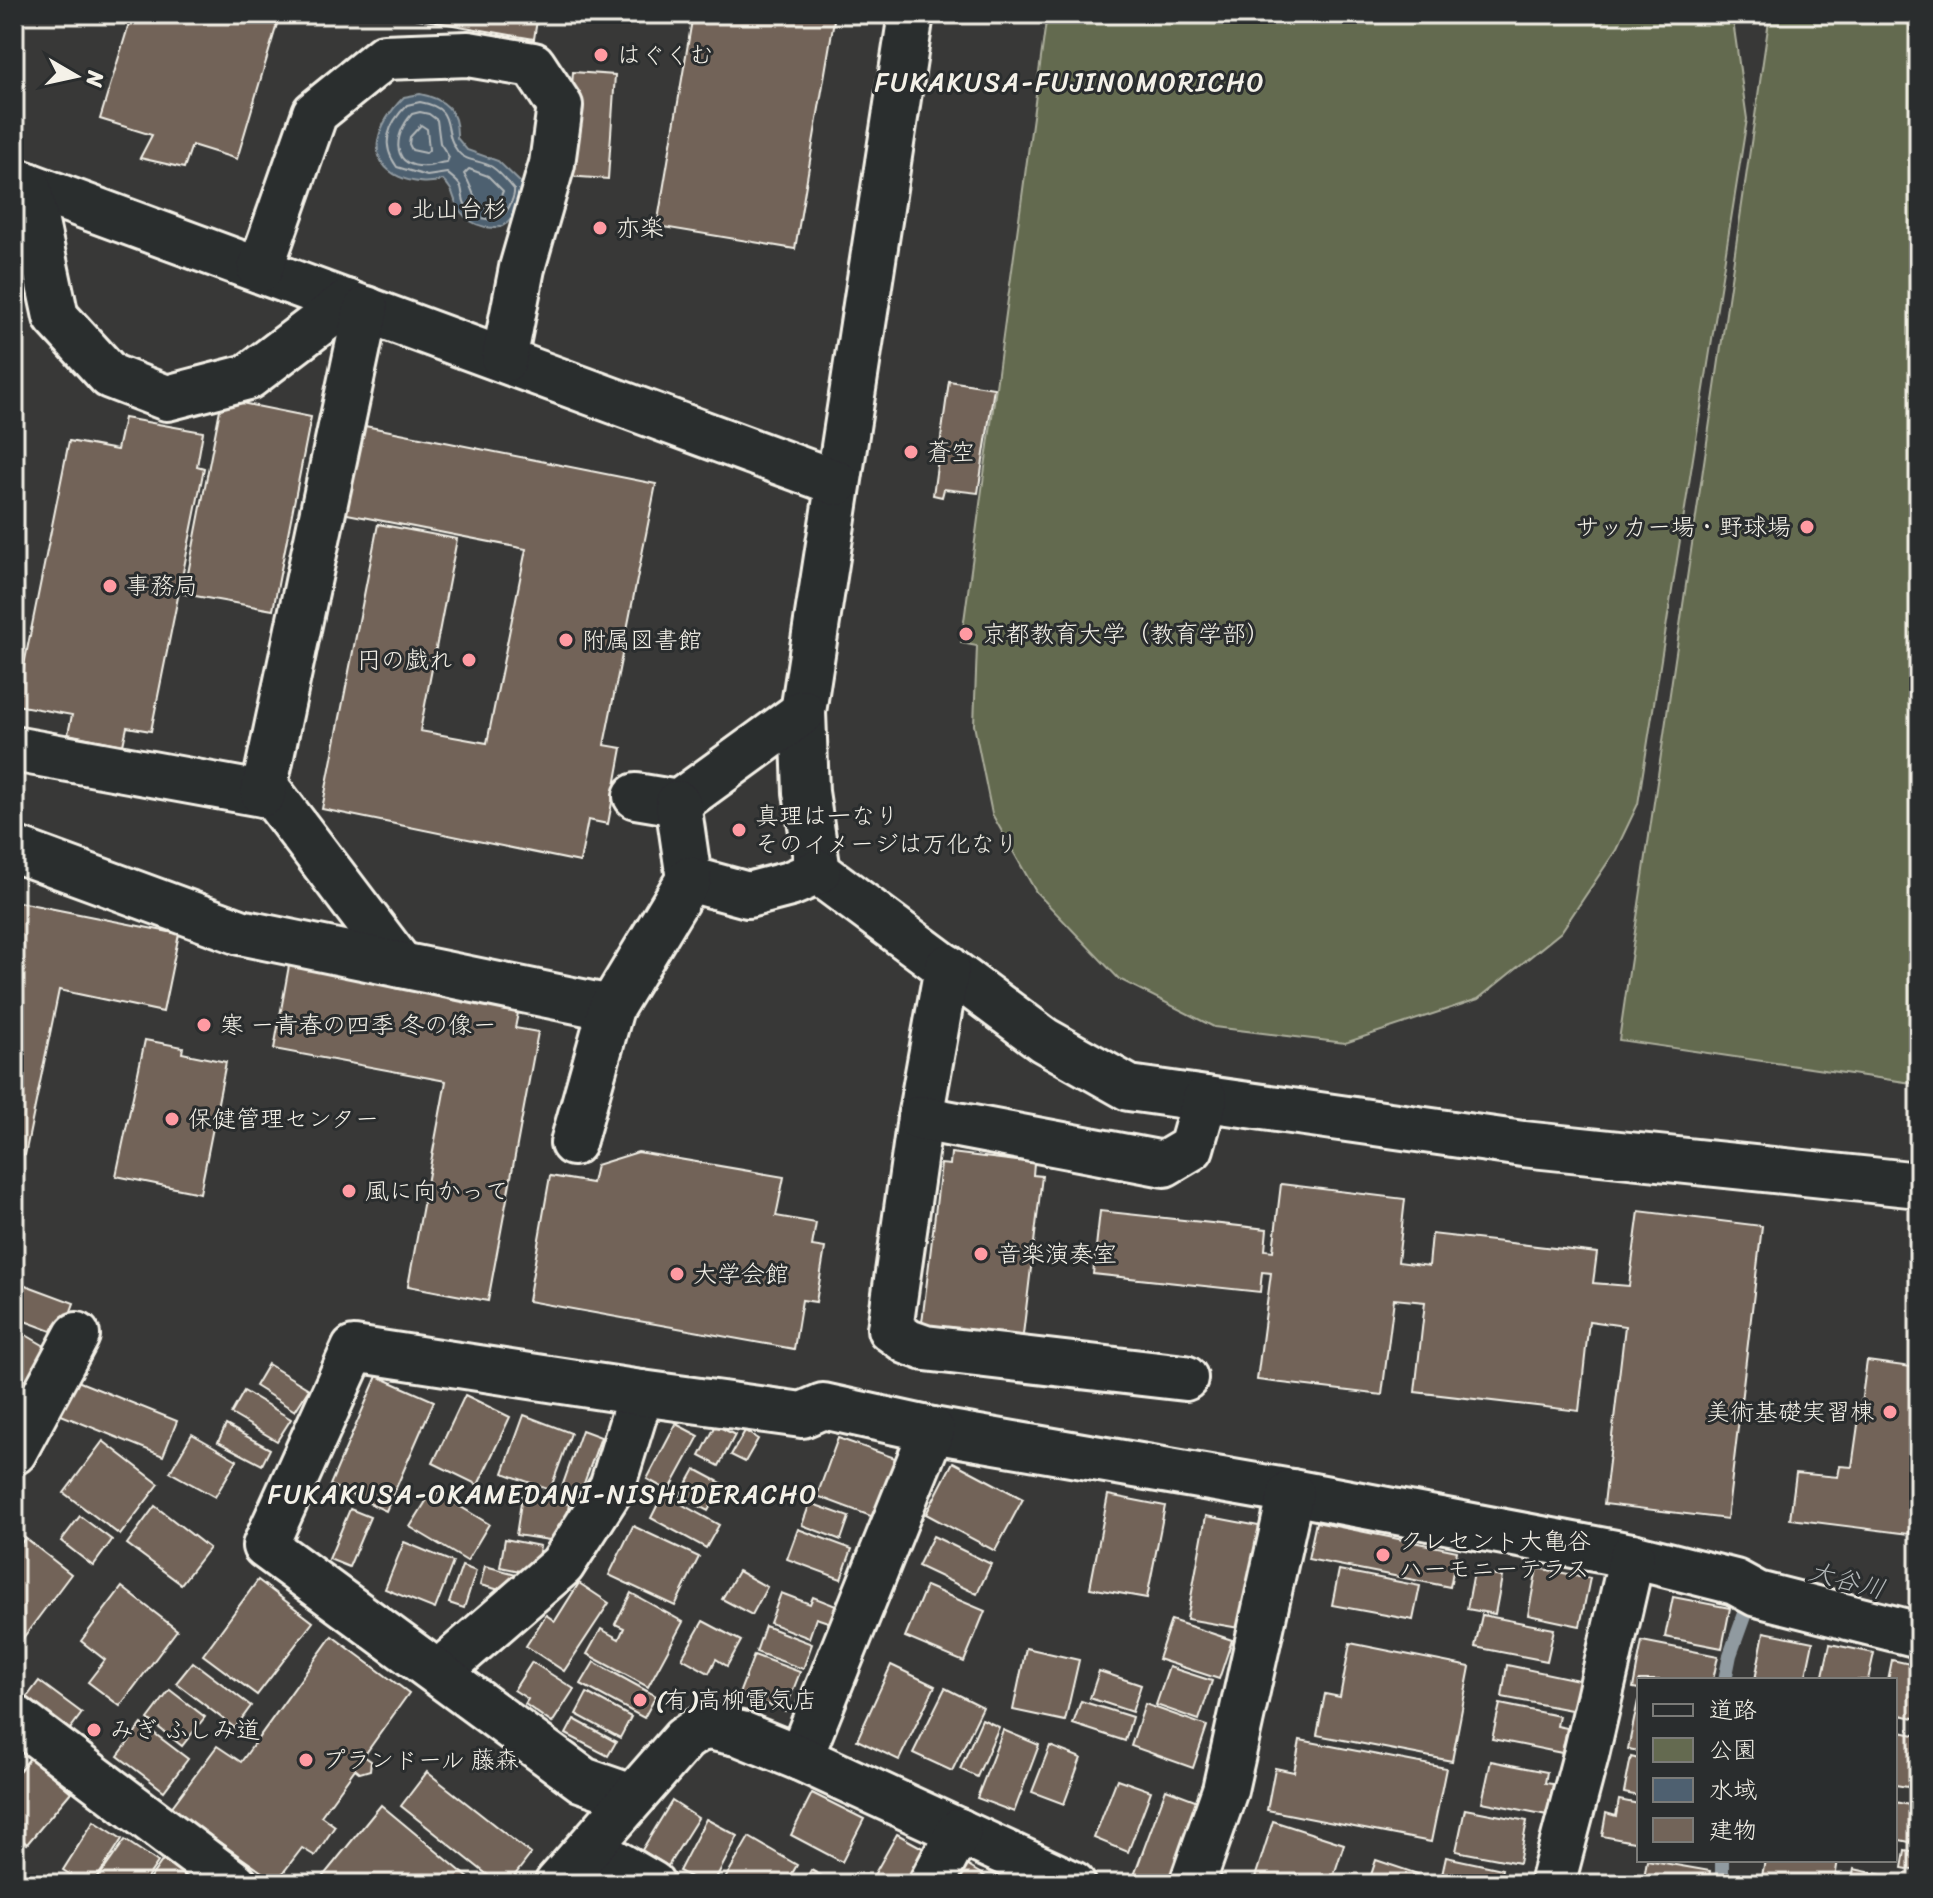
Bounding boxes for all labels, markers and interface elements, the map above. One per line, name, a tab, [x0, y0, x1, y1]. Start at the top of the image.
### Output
place label: はぐくむ	[617, 34, 713, 76]
north arrow	[36, 36, 116, 116]
marker: はぐくむ	[592, 46, 610, 64]
district label: FUKAKUSA-FUJINOMORICHO	[874, 59, 1266, 105]
text: N	[75, 67, 116, 90]
place label: 北山台杉	[411, 188, 507, 230]
marker: 北山台杉	[386, 200, 404, 218]
place label: 亦楽	[616, 207, 664, 249]
marker: 亦楽	[591, 219, 609, 237]
place label: 蒼空	[927, 431, 975, 473]
marker: 蒼空	[902, 443, 920, 461]
place label: サッカー場・野球場	[1575, 506, 1791, 548]
marker: サッカー場・野球場	[1798, 518, 1816, 536]
place label: 事務局	[126, 565, 198, 607]
marker: 事務局	[101, 577, 119, 595]
place label: 京都教育大学（教育学部）	[982, 613, 1270, 655]
place label: 附属図書館	[582, 619, 702, 661]
marker: 京都教育大学（教育学部）	[957, 625, 975, 643]
marker: 附属図書館	[557, 631, 575, 649]
place label: 円の戯れ	[357, 639, 453, 681]
marker: 円の戯れ	[460, 651, 478, 669]
place label: 真理は一なり そのイメージは万化なり	[755, 795, 1019, 865]
marker: 真理は一なり そのイメージは万化なり	[730, 821, 748, 839]
place label: 寒 ー青春の四季 冬の像ー	[220, 1004, 496, 1046]
marker: 寒 ー青春の四季 冬の像ー	[195, 1016, 213, 1034]
place label: 保健管理センター	[188, 1098, 379, 1140]
marker: 保健管理センター	[163, 1110, 181, 1128]
place label: 風に向かって	[365, 1170, 509, 1212]
marker: 風に向かって	[340, 1182, 358, 1200]
place label: 音楽演奏室	[997, 1233, 1117, 1275]
marker: 音楽演奏室	[972, 1245, 990, 1263]
place label: 大学会館	[693, 1253, 789, 1295]
marker: 大学会館	[668, 1265, 686, 1283]
place label: 美術基礎実習棟	[1706, 1391, 1874, 1433]
marker: 美術基礎実習棟	[1881, 1403, 1899, 1421]
district label: FUKAKUSA-OKAMEDANI-NISHIDERACHO	[268, 1471, 818, 1517]
place label: クレセント大亀谷 ハーモニーテラス	[1399, 1520, 1591, 1590]
marker: クレセント大亀谷 ハーモニーテラス	[1374, 1546, 1392, 1564]
water label: 大谷川	[1803, 1548, 1891, 1612]
legend	[1637, 1678, 1897, 1862]
place label: (有)高柳電気店	[656, 1679, 817, 1721]
text: 道路	[1709, 1689, 1757, 1731]
marker: (有)高柳電気店	[631, 1691, 649, 1709]
place label: みぎ ふしみ道	[110, 1709, 260, 1751]
marker: みぎ ふしみ道	[85, 1721, 103, 1739]
text: 公園	[1709, 1729, 1757, 1771]
place label: プランドール 藤森	[322, 1739, 519, 1781]
marker: プランドール 藤森	[297, 1751, 315, 1769]
text: 水域	[1709, 1769, 1757, 1811]
text: 建物	[1709, 1809, 1757, 1851]

